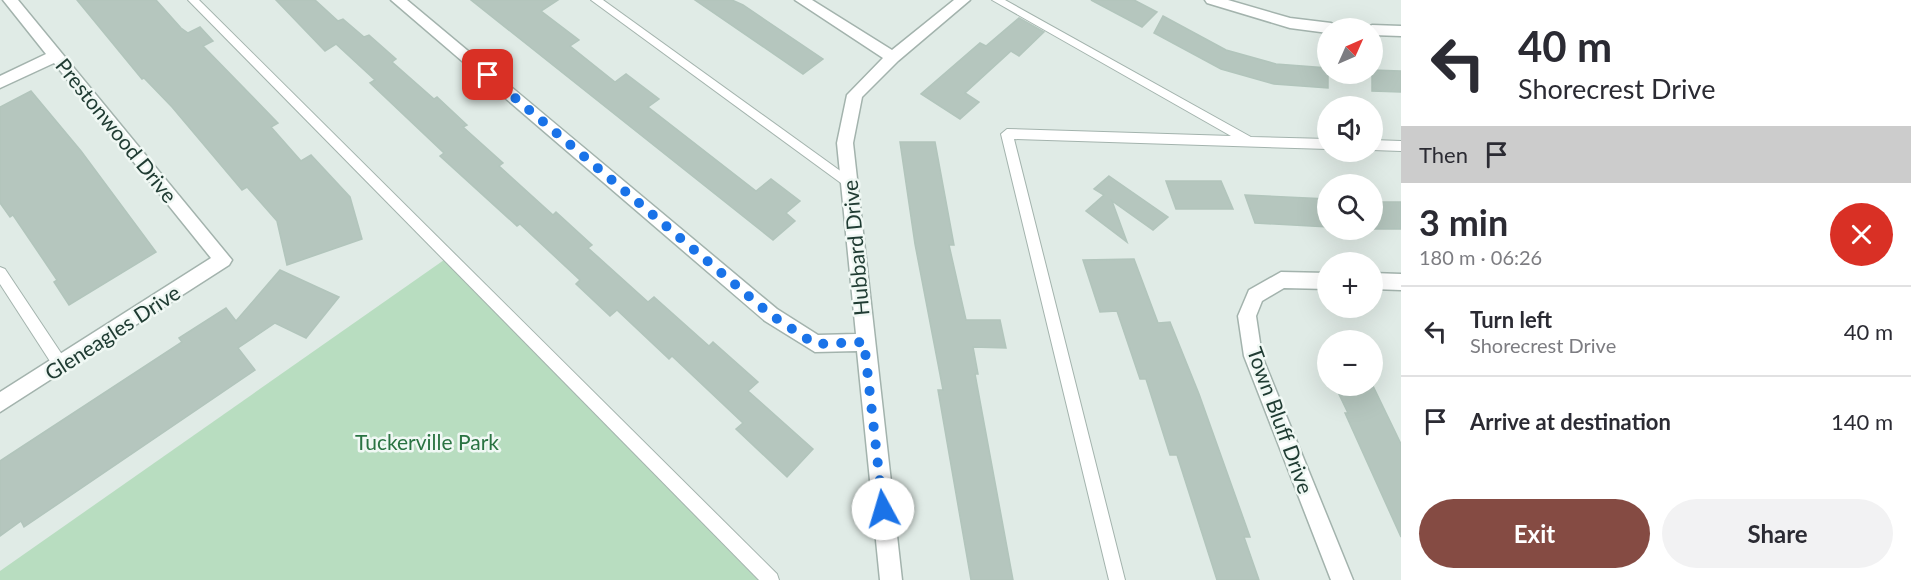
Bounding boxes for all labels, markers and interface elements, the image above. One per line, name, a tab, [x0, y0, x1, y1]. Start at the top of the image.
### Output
north arrow	[1317, 18, 1383, 84]
map controls	[1317, 18, 1383, 396]
text: 40 m	[1518, 21, 1612, 71]
icon: left	[1419, 24, 1497, 102]
pin	[462, 49, 513, 100]
street label: Prestonwood Drive	[51, 53, 183, 207]
icon: arrive	[471, 58, 504, 91]
text: Shorecrest Drive	[1518, 72, 1715, 105]
button: sound	[1317, 96, 1383, 162]
icon: arrive	[1480, 138, 1513, 171]
text: Then	[1419, 141, 1468, 168]
button: search	[1317, 174, 1383, 240]
street label: Hubbard Drive	[837, 179, 873, 317]
text: 3 min	[1419, 200, 1508, 244]
button: close	[1830, 203, 1893, 266]
text: 180 m · 06:26	[1419, 245, 1542, 269]
button: +	[1317, 252, 1383, 318]
street label: Gleneagles Drive	[40, 279, 184, 385]
text: Turn left	[1470, 306, 1552, 333]
icon: left	[1419, 315, 1452, 348]
text: 40 m	[1844, 318, 1893, 345]
button: −	[1317, 330, 1383, 396]
text: Shorecrest Drive	[1470, 333, 1616, 357]
street label: Town Bluff Drive	[1243, 343, 1319, 497]
icon: arrive	[1419, 405, 1452, 438]
text: Arrive at destination	[1470, 408, 1671, 435]
text: 140 m	[1831, 408, 1893, 435]
park label: Tuckerville Park	[355, 429, 499, 454]
position arrow	[851, 477, 915, 541]
button: Exit	[1419, 499, 1650, 568]
button: Share	[1662, 499, 1893, 568]

